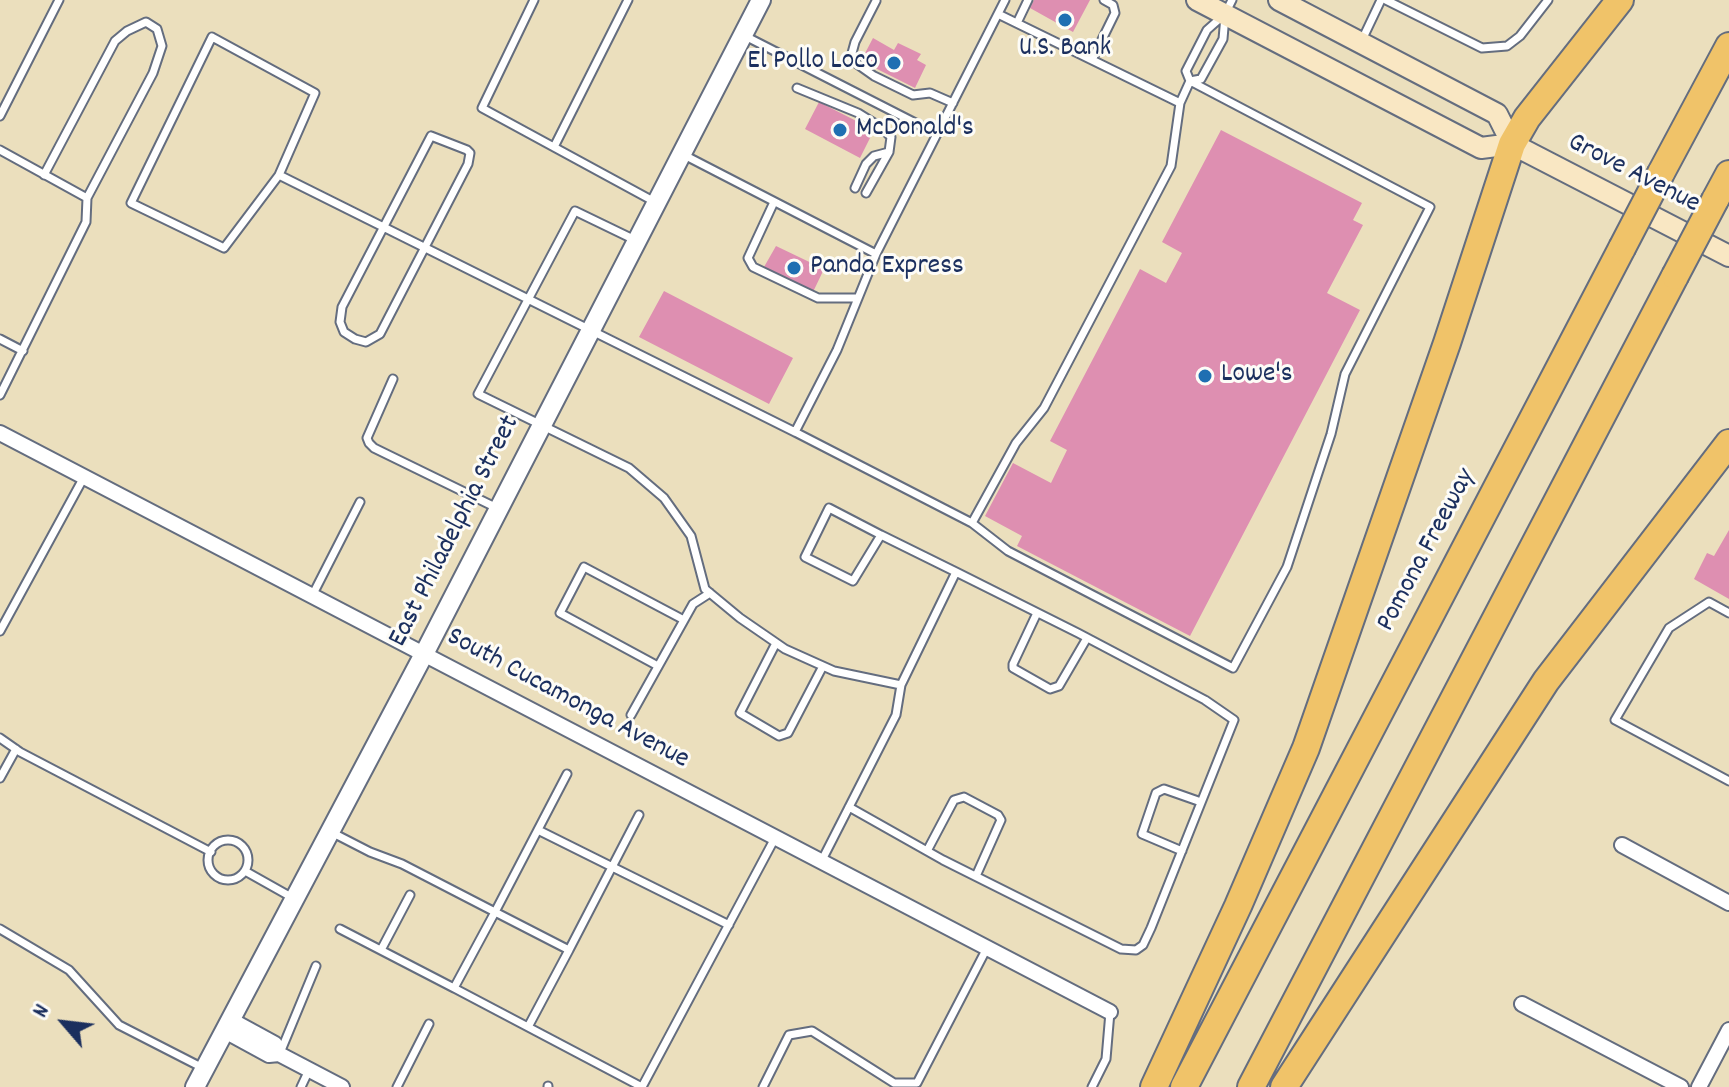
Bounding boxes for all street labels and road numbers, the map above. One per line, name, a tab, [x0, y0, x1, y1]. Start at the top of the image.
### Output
street label: Grove Avenue	[1561, 127, 1705, 223]
street label: East Philadelphia Street	[383, 411, 529, 653]
street label: Pomona Freeway	[1371, 464, 1485, 638]
street label: South Cucamonga Avenue	[440, 622, 694, 778]

